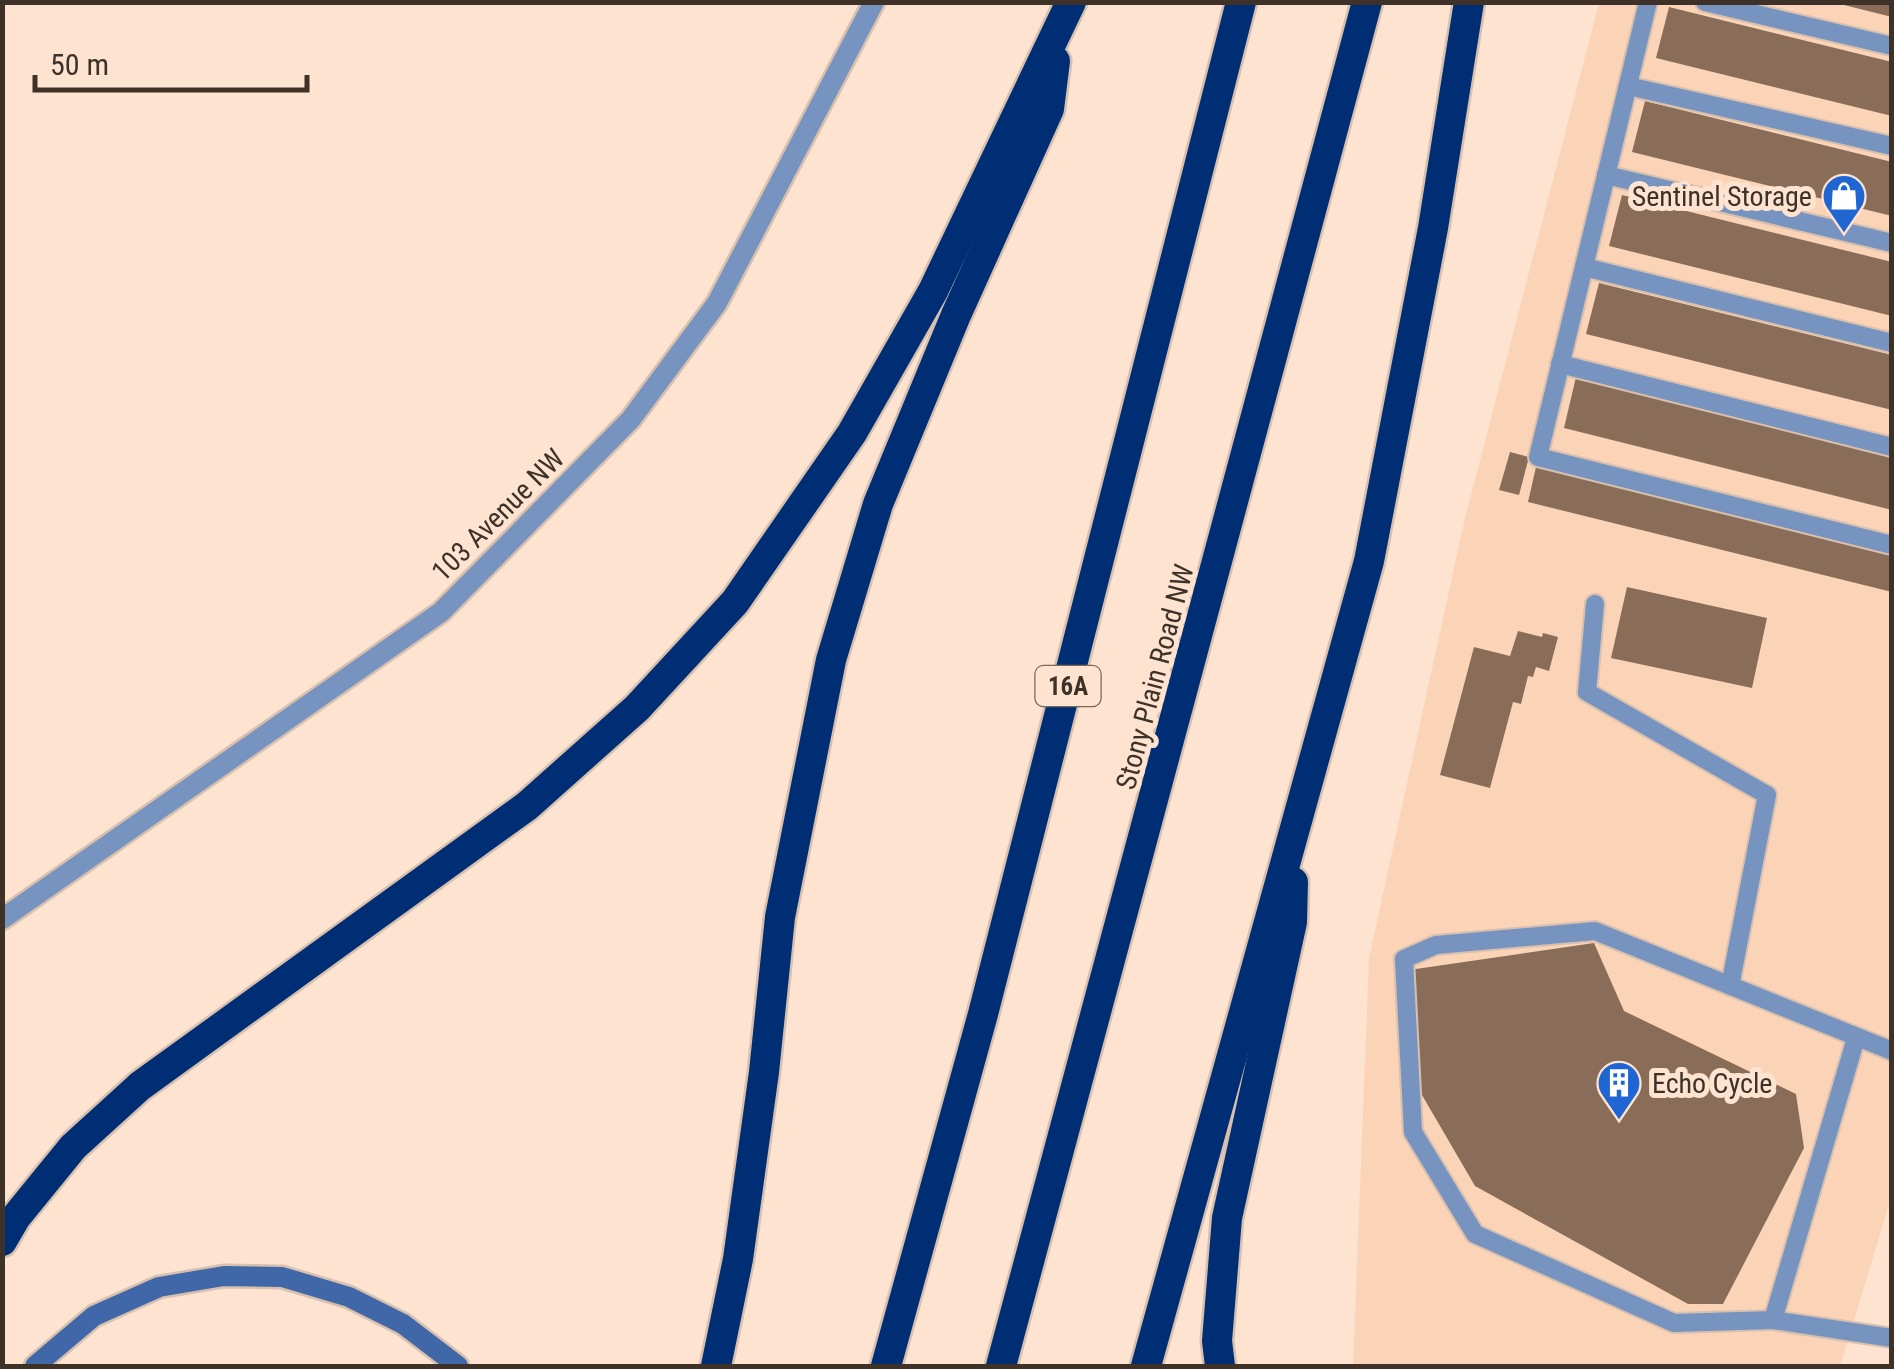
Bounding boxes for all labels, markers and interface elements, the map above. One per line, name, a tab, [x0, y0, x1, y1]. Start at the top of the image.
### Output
scale bar	[35, 30, 308, 92]
text: 50 m	[50, 47, 109, 82]
shop icon: Sentinel Storage	[1821, 173, 1867, 234]
place label: Sentinel Storage	[1632, 180, 1812, 213]
street label: 103 Avenue NW	[425, 442, 571, 588]
street label: Stony Plain Road NW	[1109, 561, 1201, 793]
road number: 16A	[1036, 666, 1100, 706]
building icon: Echo Cycle	[1596, 1060, 1642, 1121]
place label: Echo Cycle	[1652, 1067, 1772, 1100]

